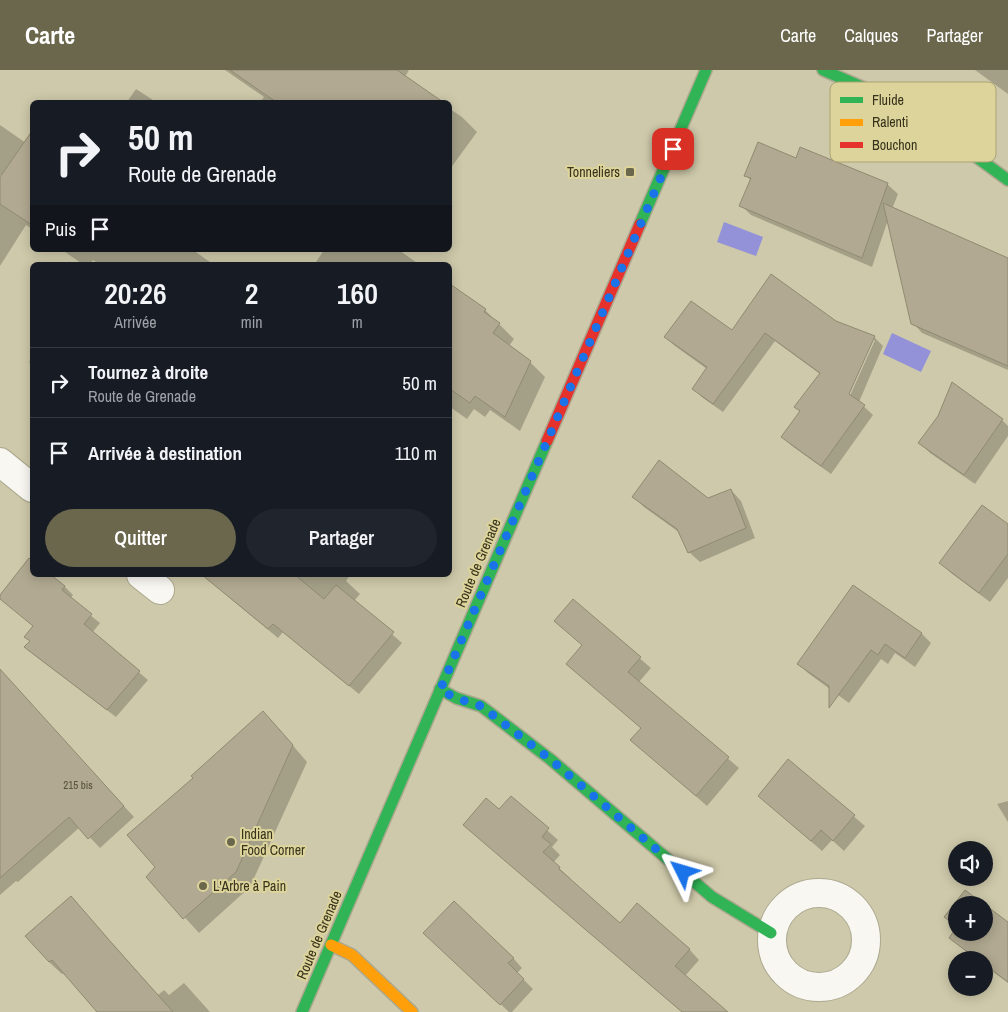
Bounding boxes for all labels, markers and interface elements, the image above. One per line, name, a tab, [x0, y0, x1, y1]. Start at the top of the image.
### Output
text: Carte	[25, 19, 75, 51]
text: Carte	[780, 23, 816, 48]
text: Calques	[844, 23, 898, 48]
text: Partager	[926, 23, 983, 48]
legend	[830, 82, 996, 162]
text: Fluide	[872, 91, 904, 109]
text: Ralenti	[872, 113, 908, 131]
text: 50 m	[128, 114, 193, 161]
icon: right	[45, 120, 110, 185]
pin	[652, 128, 694, 170]
icon: arrive	[659, 135, 687, 163]
text: Bouchon	[872, 136, 917, 154]
text: Route de Grenade	[128, 159, 276, 189]
place label: Tonneliers	[567, 163, 620, 181]
marker: Tonneliers	[624, 166, 636, 178]
icon: arrive	[86, 215, 114, 243]
text: Puis	[45, 216, 76, 242]
text: 20:26	[104, 273, 167, 313]
text: 2	[245, 273, 259, 313]
text: 160	[337, 273, 378, 313]
text: Arrivée	[114, 311, 157, 333]
text: min	[241, 311, 263, 333]
text: m	[352, 311, 363, 333]
text: Tournez à droite	[88, 359, 208, 385]
icon: right	[45, 369, 73, 397]
text: 50 m	[402, 370, 437, 396]
text: Route de Grenade	[88, 385, 196, 407]
icon: arrive	[45, 439, 73, 467]
text: Arrivée à destination	[88, 440, 242, 466]
text: 110 m	[395, 440, 437, 466]
button: Quitter	[45, 509, 236, 567]
button: Partager	[246, 509, 437, 567]
street label: Route de Grenade	[451, 516, 505, 610]
house number: 215 bis	[63, 778, 93, 792]
place label: Indian Food Corner	[241, 825, 305, 859]
marker: Indian Food Corner	[225, 836, 237, 848]
map controls	[948, 841, 993, 996]
button: sound	[948, 841, 993, 886]
position arrow	[656, 845, 708, 897]
place label: L'Arbre à Pain	[213, 877, 286, 895]
marker: L'Arbre à Pain	[197, 880, 209, 892]
street label: Route de Grenade	[292, 888, 346, 982]
button: +	[948, 896, 993, 941]
button: −	[948, 951, 993, 996]

